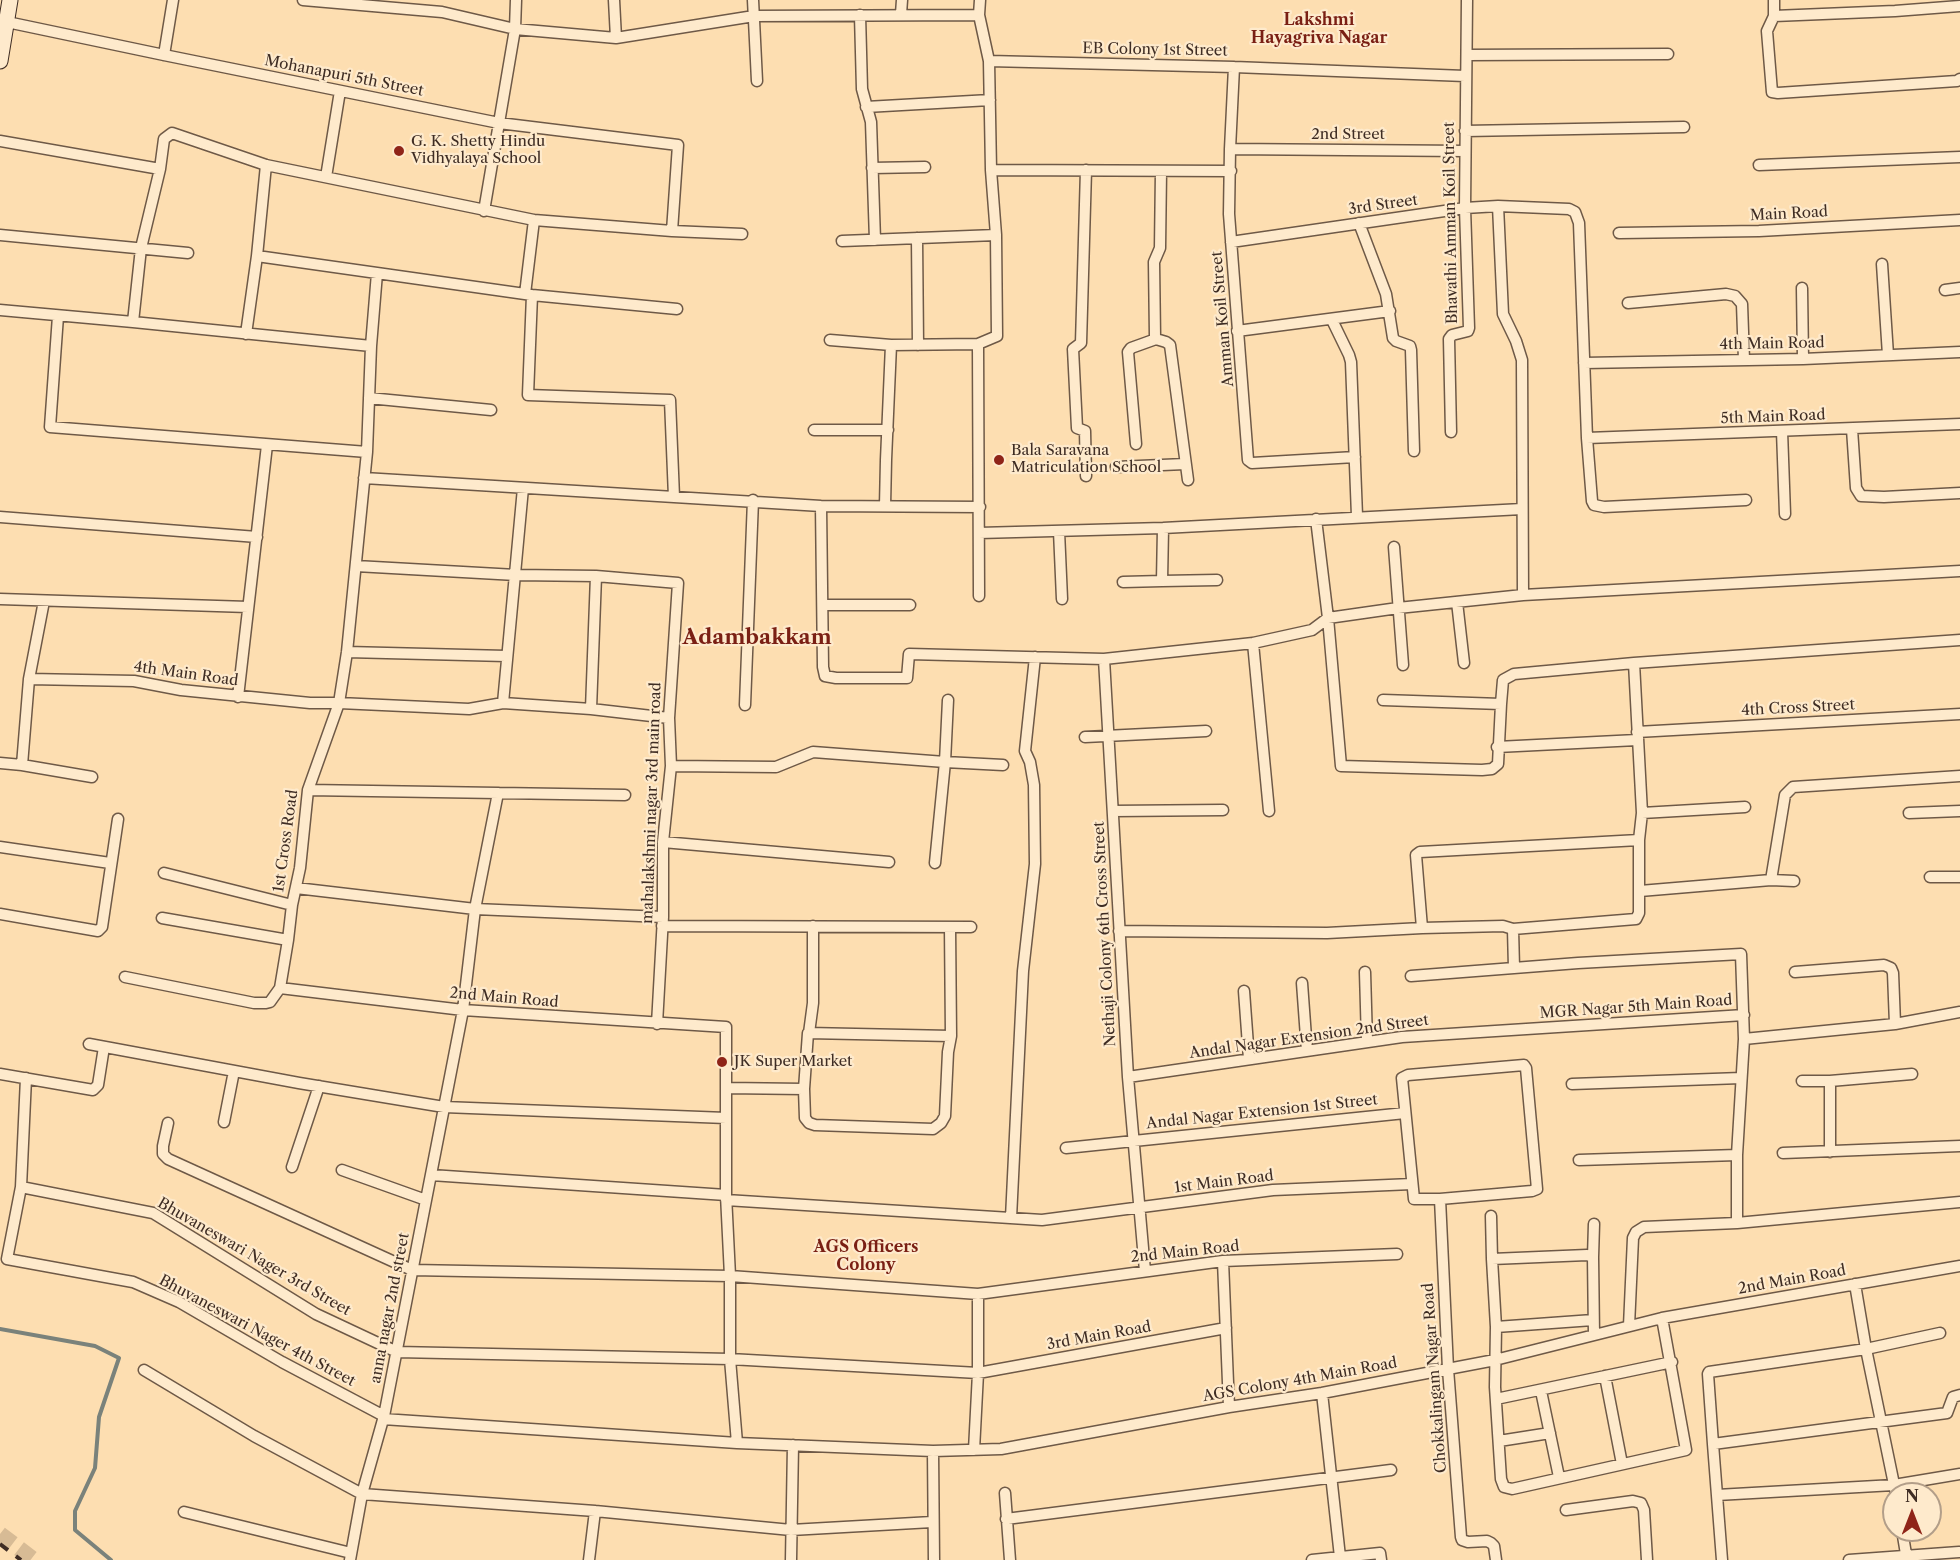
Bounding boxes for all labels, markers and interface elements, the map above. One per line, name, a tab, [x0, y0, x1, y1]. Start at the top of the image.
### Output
district label: Lakshmi Hayagriva Nagar	[1251, 10, 1387, 48]
street label: EB Colony 1st Street	[1082, 40, 1228, 60]
street label: Mohanapuri 5th Street	[263, 52, 425, 100]
street label: Bhavathi Amman Koil Street	[1440, 122, 1462, 324]
street label: 2nd Street	[1311, 126, 1385, 144]
place label: G. K. Shetty Hindu Vidhyalaya School	[411, 133, 545, 168]
marker: G. K. Shetty Hindu Vidhyalaya School	[392, 144, 406, 158]
street label: 3rd Street	[1347, 191, 1419, 219]
street label: Main Road	[1750, 203, 1828, 225]
street label: Amman Koil Street	[1208, 250, 1238, 388]
street label: 4th Main Road	[1719, 334, 1825, 354]
street label: 5th Main Road	[1720, 406, 1826, 428]
place label: Bala Saravana Matriculation School	[1011, 442, 1161, 477]
marker: Bala Saravana Matriculation School	[992, 453, 1006, 467]
district label: Adambakkam	[682, 625, 832, 651]
street label: 4th Main Road	[133, 658, 239, 690]
street label: mahalakshmi nagar 3rd main road	[639, 682, 665, 924]
street label: 4th Cross Street	[1741, 696, 1855, 720]
street label: 1st Cross Road	[270, 789, 302, 893]
street label: Nethaji Colony 6th Cross Street	[1090, 821, 1120, 1047]
street label: 2nd Main Road	[449, 984, 559, 1012]
street label: MGR Nagar 5th Main Road	[1539, 991, 1733, 1023]
street label: Andal Nagar Extension 2nd Street	[1188, 1011, 1430, 1063]
place label: JK Super Market	[734, 1053, 852, 1071]
marker: JK Super Market	[715, 1055, 729, 1069]
street label: Andal Nagar Extension 1st Street	[1145, 1091, 1379, 1133]
street label: 1st Main Road	[1173, 1167, 1275, 1197]
street label: Bhuvaneswari Nager 3rd Street	[154, 1194, 354, 1320]
street label: anna nagar 2nd street	[367, 1231, 413, 1385]
district label: AGS Officers Colony	[814, 1237, 918, 1275]
street label: 2nd Main Road	[1130, 1237, 1240, 1267]
street label: 2nd Main Road	[1737, 1262, 1847, 1298]
street label: Bhuvaneswari Nager 4th Street	[156, 1271, 358, 1391]
street label: Chokkalingam Nagar Road	[1419, 1282, 1451, 1474]
street label: 3rd Main Road	[1045, 1318, 1153, 1354]
street label: AGS Colony 4th Main Road	[1202, 1354, 1398, 1406]
north arrow	[1882, 1482, 1942, 1542]
text: N	[1905, 1486, 1919, 1506]

